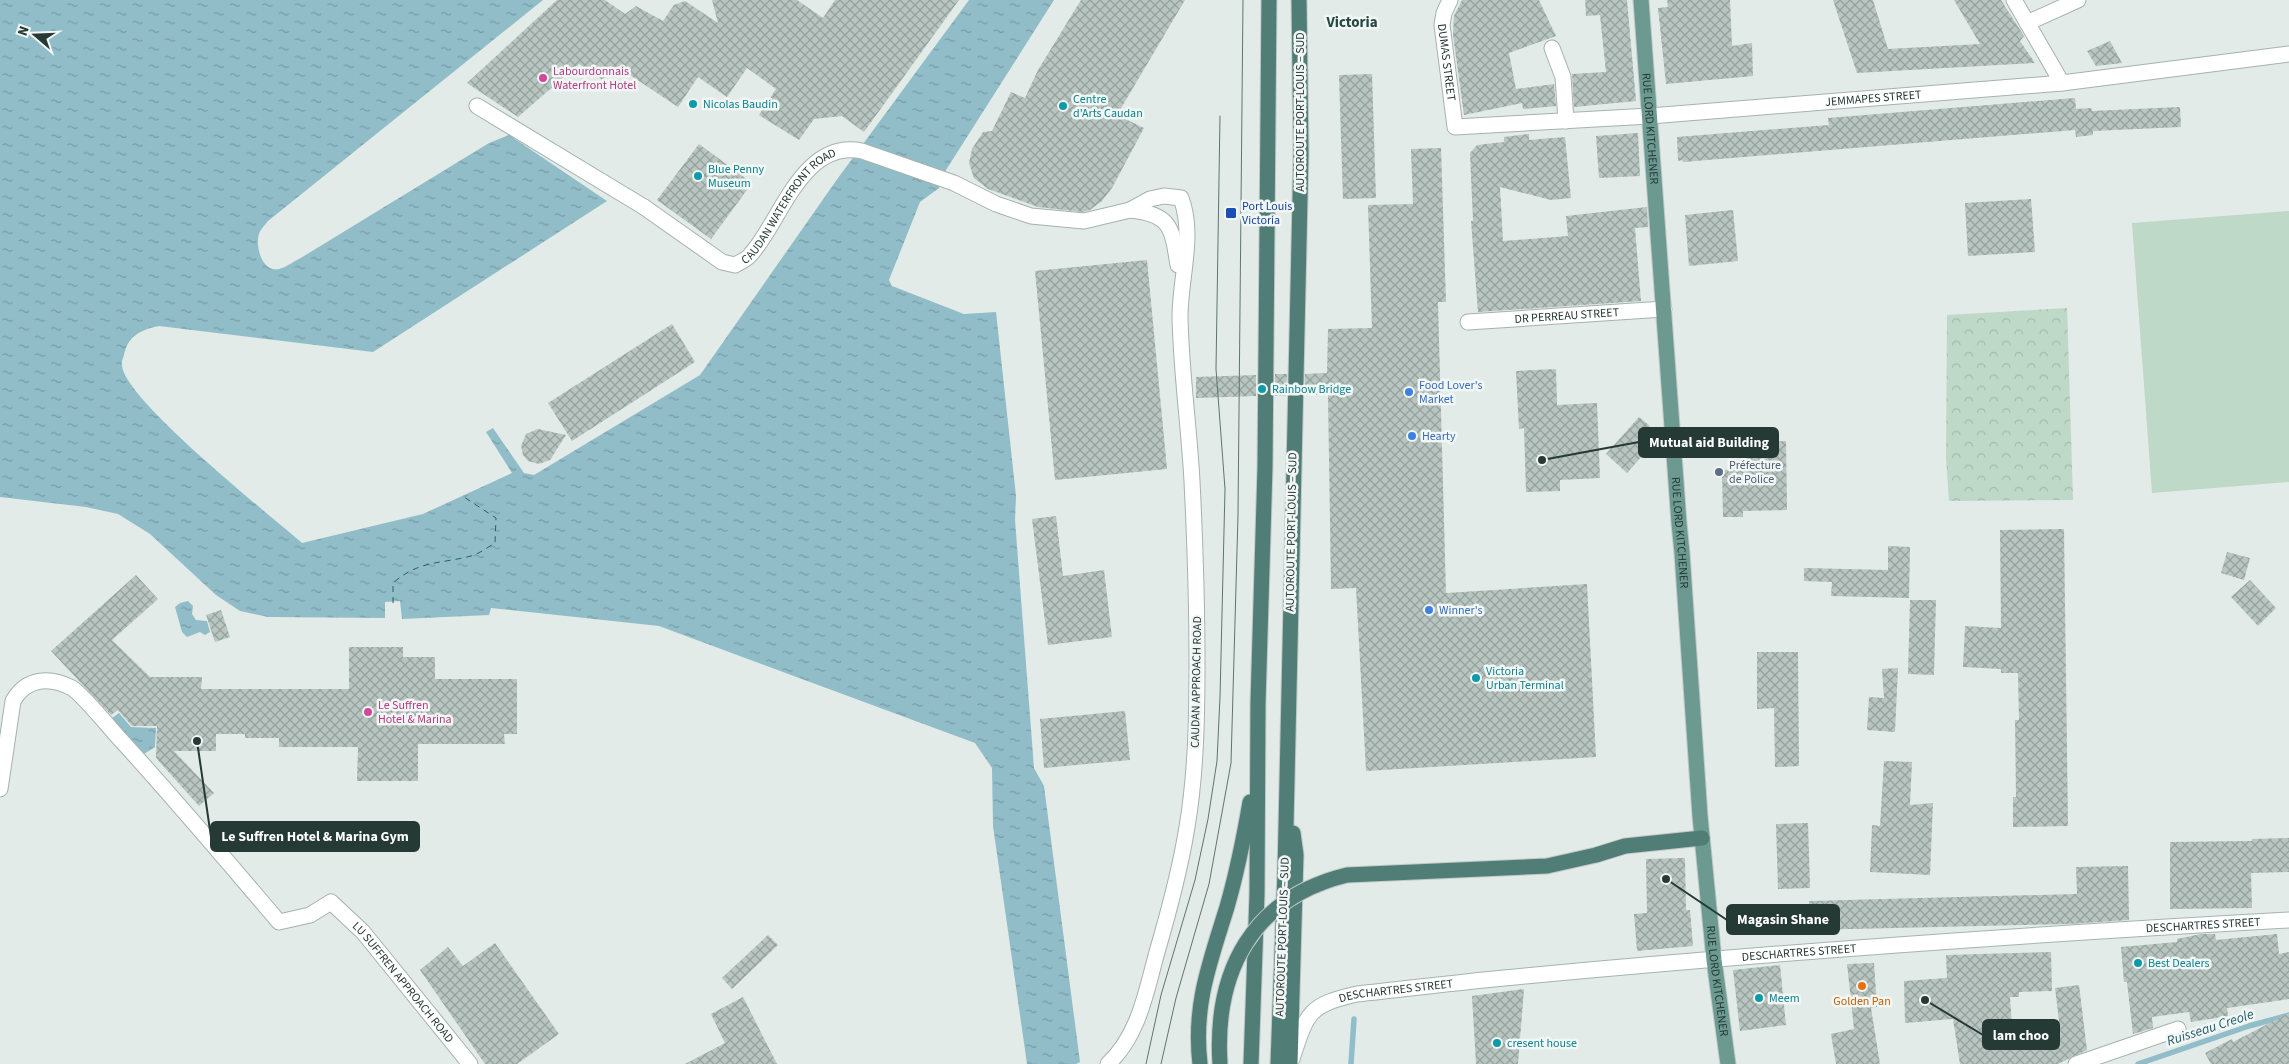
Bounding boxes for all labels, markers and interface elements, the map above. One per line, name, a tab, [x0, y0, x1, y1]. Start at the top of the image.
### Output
north arrow	[10, 10, 60, 60]
district label: Victoria	[1325, 12, 1378, 33]
text: N	[13, 23, 35, 39]
street label: DUMAS STREET	[1433, 23, 1460, 102]
street label: AUTOROUTE PORT-LOUIS – SUD	[1292, 32, 1309, 192]
place label: Labourdonnais Waterfront Hotel	[553, 63, 636, 94]
marker: Labourdonnais Waterfront Hotel	[537, 72, 549, 84]
street label: RUE LORD KITCHENER	[1637, 72, 1662, 185]
street label: JEMMAPES STREET	[1825, 86, 1923, 111]
place label: Centre d'Arts Caudan	[1073, 91, 1143, 122]
place label: Nicolas Baudin	[703, 96, 778, 113]
marker: Nicolas Baudin	[687, 98, 699, 110]
marker: Centre d'Arts Caudan	[1057, 100, 1069, 112]
street label: CAUDAN WATERFRONT ROAD	[738, 145, 838, 269]
place label: Blue Penny Museum	[708, 161, 765, 192]
marker: Blue Penny Museum	[692, 170, 704, 182]
place label: Port Louis Victoria	[1242, 198, 1292, 229]
marker: Port Louis Victoria	[1224, 206, 1238, 220]
street label: DR PERREAU STREET	[1514, 304, 1620, 328]
place label: Food Lover's Market	[1419, 377, 1482, 408]
place label: Rainbow Bridge	[1272, 381, 1351, 398]
marker: Rainbow Bridge	[1256, 383, 1268, 395]
marker: Food Lover's Market	[1403, 386, 1415, 398]
place label: Hearty	[1422, 428, 1456, 445]
callout: Mutual aid Building	[1639, 428, 1778, 457]
marker: Hearty	[1406, 430, 1418, 442]
text: Mutual aid Building	[1649, 433, 1769, 453]
street label: AUTOROUTE PORT-LOUIS – SUD	[1282, 452, 1301, 612]
place label: Préfecture de Police	[1729, 457, 1781, 488]
marker: Préfecture de Police	[1713, 466, 1725, 478]
street label: RUE LORD KITCHENER	[1667, 476, 1692, 589]
place label: Winner's	[1439, 602, 1482, 619]
marker: Winner's	[1423, 604, 1435, 616]
street label: CAUDAN APPROACH ROAD	[1187, 616, 1206, 748]
place label: Victoria Urban Terminal	[1486, 663, 1564, 694]
marker: Victoria Urban Terminal	[1470, 672, 1482, 684]
place label: Le Suffren Hotel & Marina	[378, 697, 452, 728]
marker: Le Suffren Hotel & Marina	[362, 706, 374, 718]
callout: Le Suffren Hotel & Marina Gym	[211, 822, 419, 851]
text: Le Suffren Hotel & Marina Gym	[221, 827, 409, 847]
street label: AUTOROUTE PORT-LOUIS – SUD	[1271, 857, 1294, 1017]
callout: Magasin Shane	[1727, 905, 1839, 934]
text: Magasin Shane	[1737, 910, 1829, 930]
street label: DESCHARTRES STREET	[2145, 914, 2262, 937]
street label: LU SUFFREN APPROACH ROAD	[348, 918, 457, 1047]
street label: RUE LORD KITCHENER	[1702, 925, 1732, 1038]
street label: DESCHARTRES STREET	[1741, 940, 1858, 966]
place label: Best Dealers	[2148, 955, 2210, 972]
marker: Best Dealers	[2132, 957, 2144, 969]
street label: DESCHARTRES STREET	[1337, 975, 1454, 1007]
marker: Golden Pan	[1856, 980, 1868, 992]
place label: Meem	[1769, 990, 1800, 1007]
marker: Meem	[1753, 992, 1765, 1004]
place label: Golden Pan	[1833, 993, 1891, 1010]
water label: Ruisseau Creole	[2164, 1004, 2257, 1051]
callout: lam choo	[1983, 1020, 2059, 1049]
text: lam choo	[1993, 1026, 2049, 1046]
place label: cresent house	[1507, 1035, 1577, 1052]
marker: cresent house	[1491, 1037, 1503, 1049]

